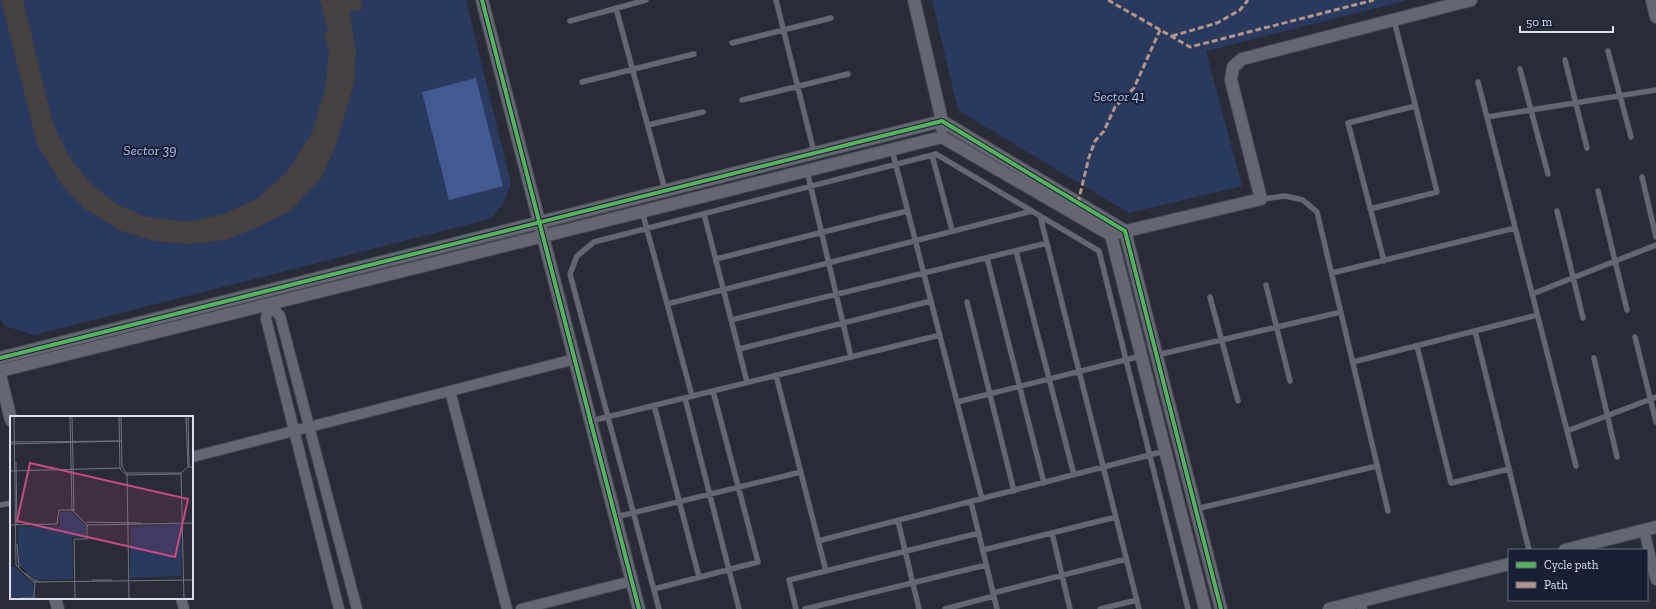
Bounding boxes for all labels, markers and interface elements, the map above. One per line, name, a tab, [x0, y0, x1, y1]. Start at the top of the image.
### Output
scale bar	[1520, 8, 1613, 34]
text: 50 m	[1526, 15, 1553, 29]
park label: Sector 41	[1093, 88, 1145, 105]
park label: Sector 39	[123, 142, 177, 159]
inset map	[10, 416, 193, 599]
legend	[1508, 549, 1648, 601]
text: Cycle path	[1544, 558, 1599, 572]
text: Path	[1544, 578, 1568, 592]

